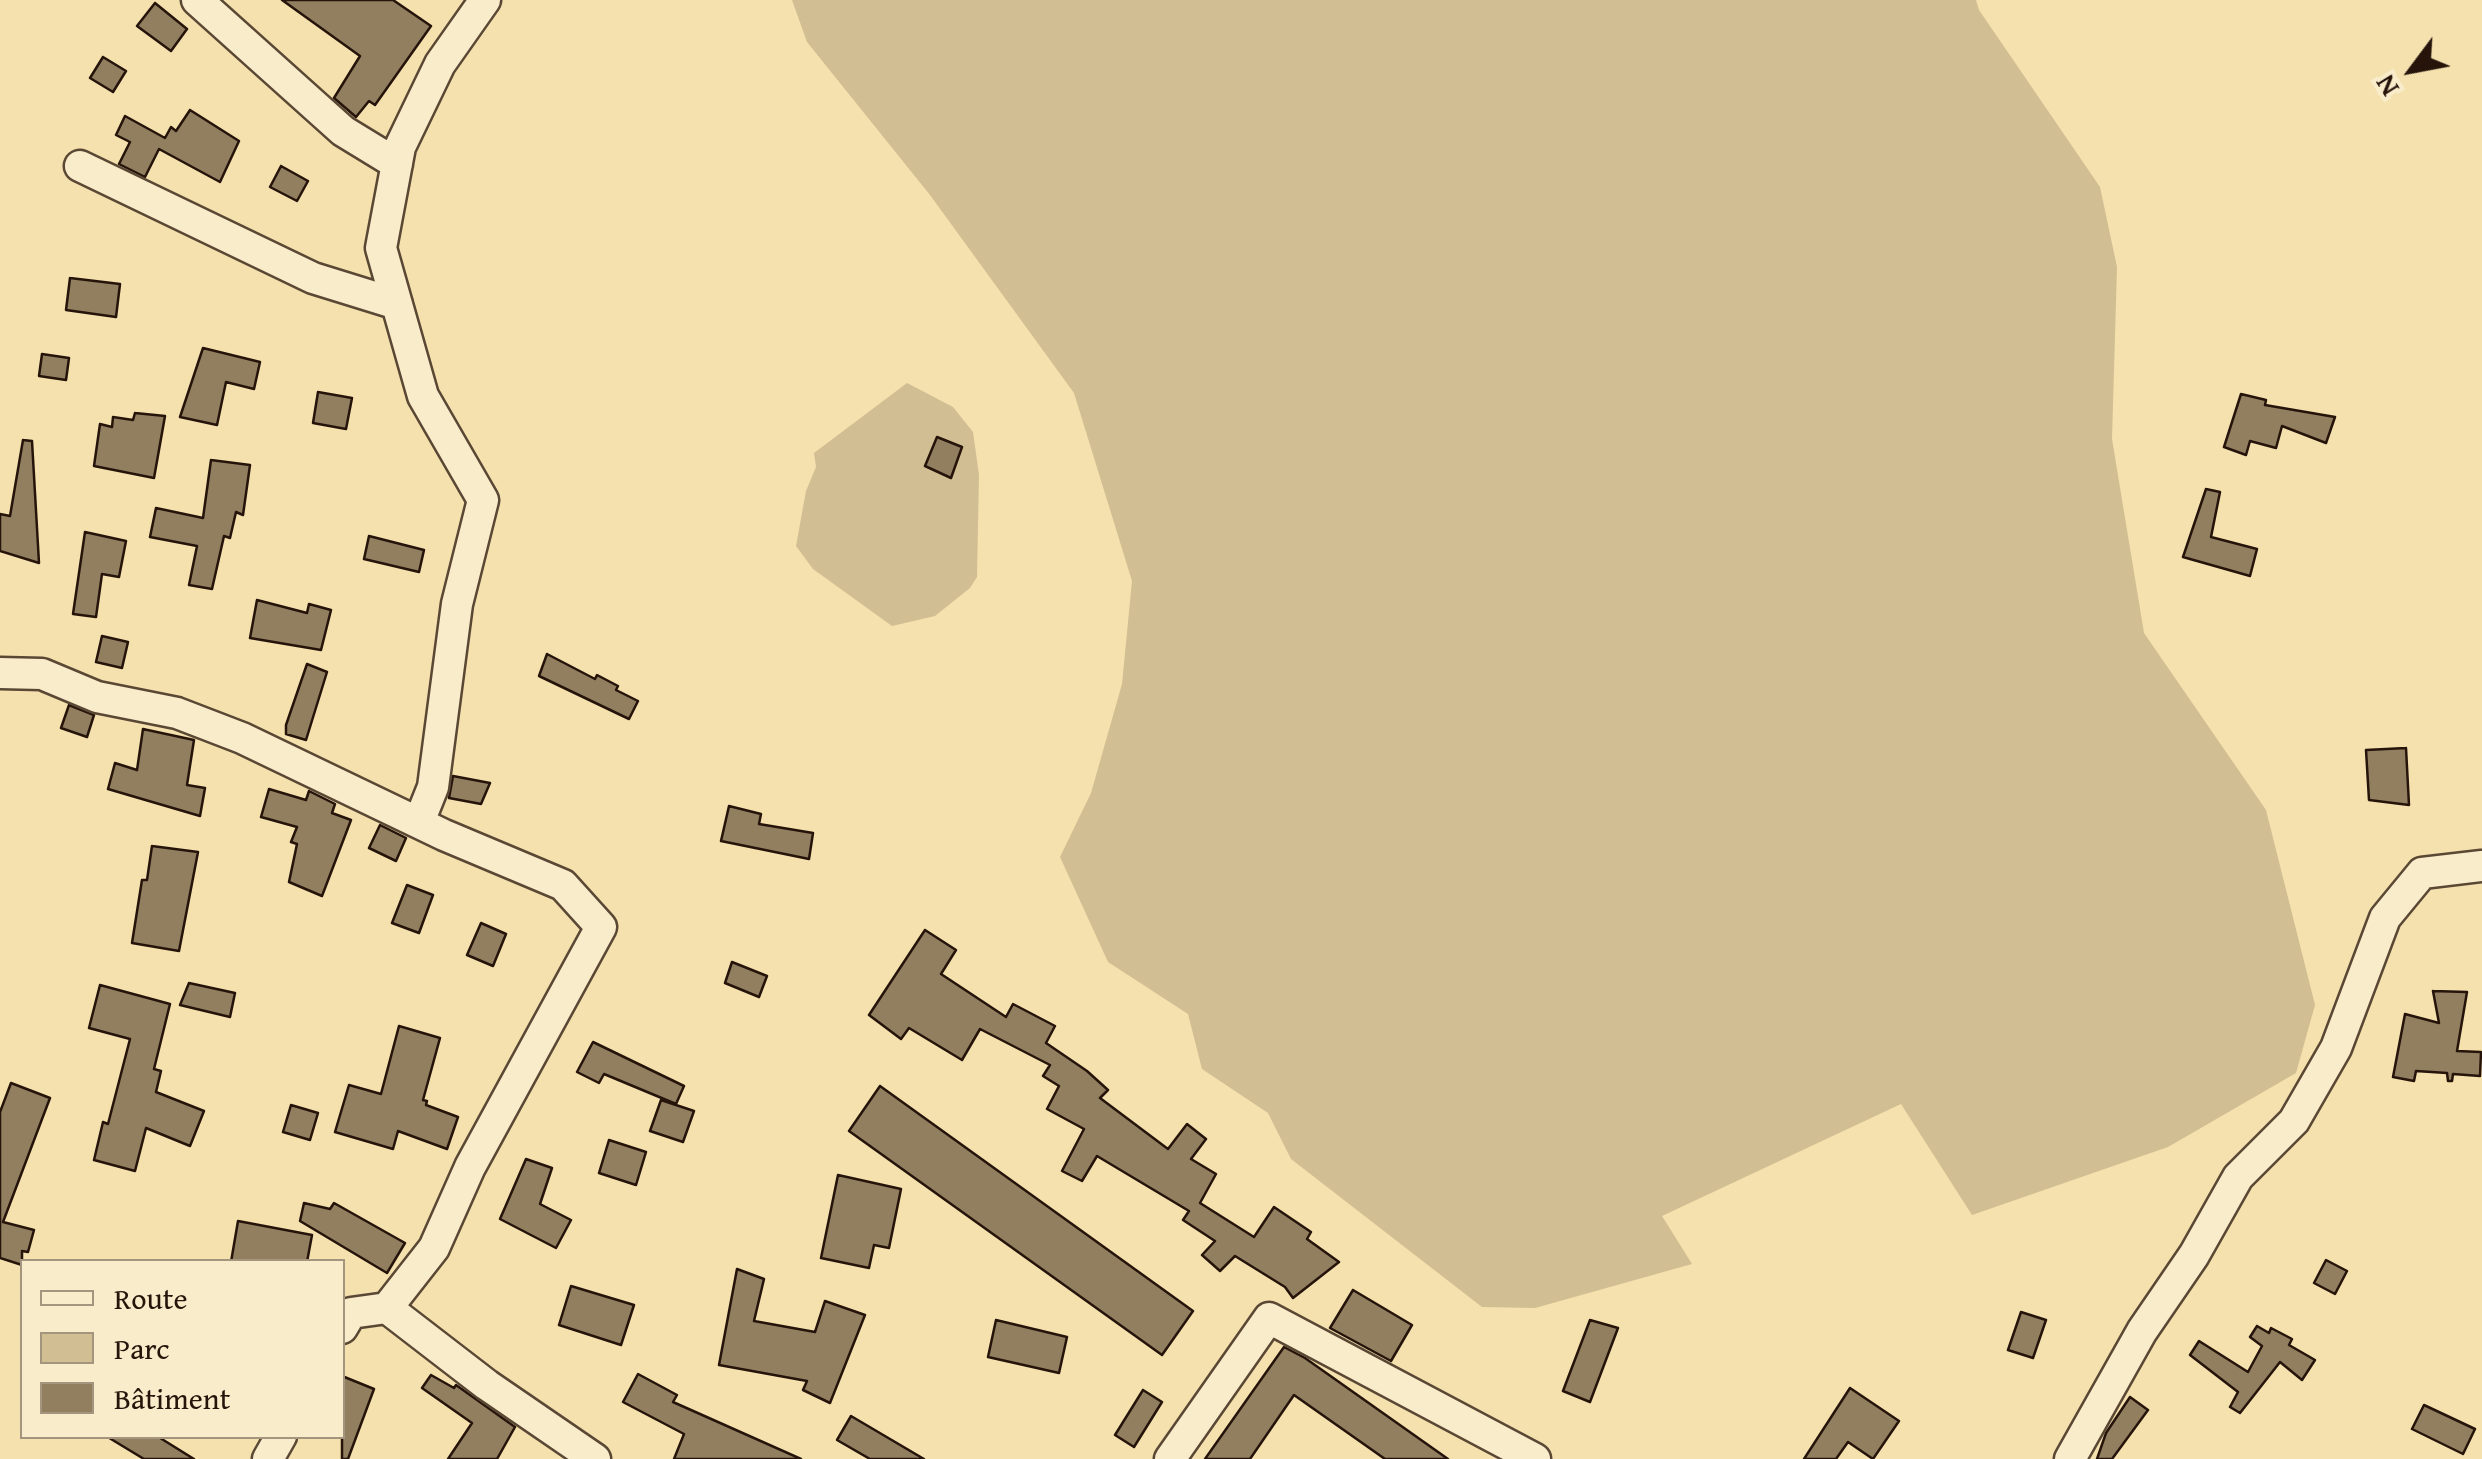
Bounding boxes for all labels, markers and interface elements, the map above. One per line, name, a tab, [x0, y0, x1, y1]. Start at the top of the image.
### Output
north arrow	[2362, 20, 2462, 120]
text: N	[2364, 67, 2408, 105]
legend	[20, 1259, 345, 1439]
text: Route	[114, 1276, 187, 1320]
text: Parc	[114, 1326, 170, 1370]
text: Bâtiment	[114, 1376, 230, 1420]

